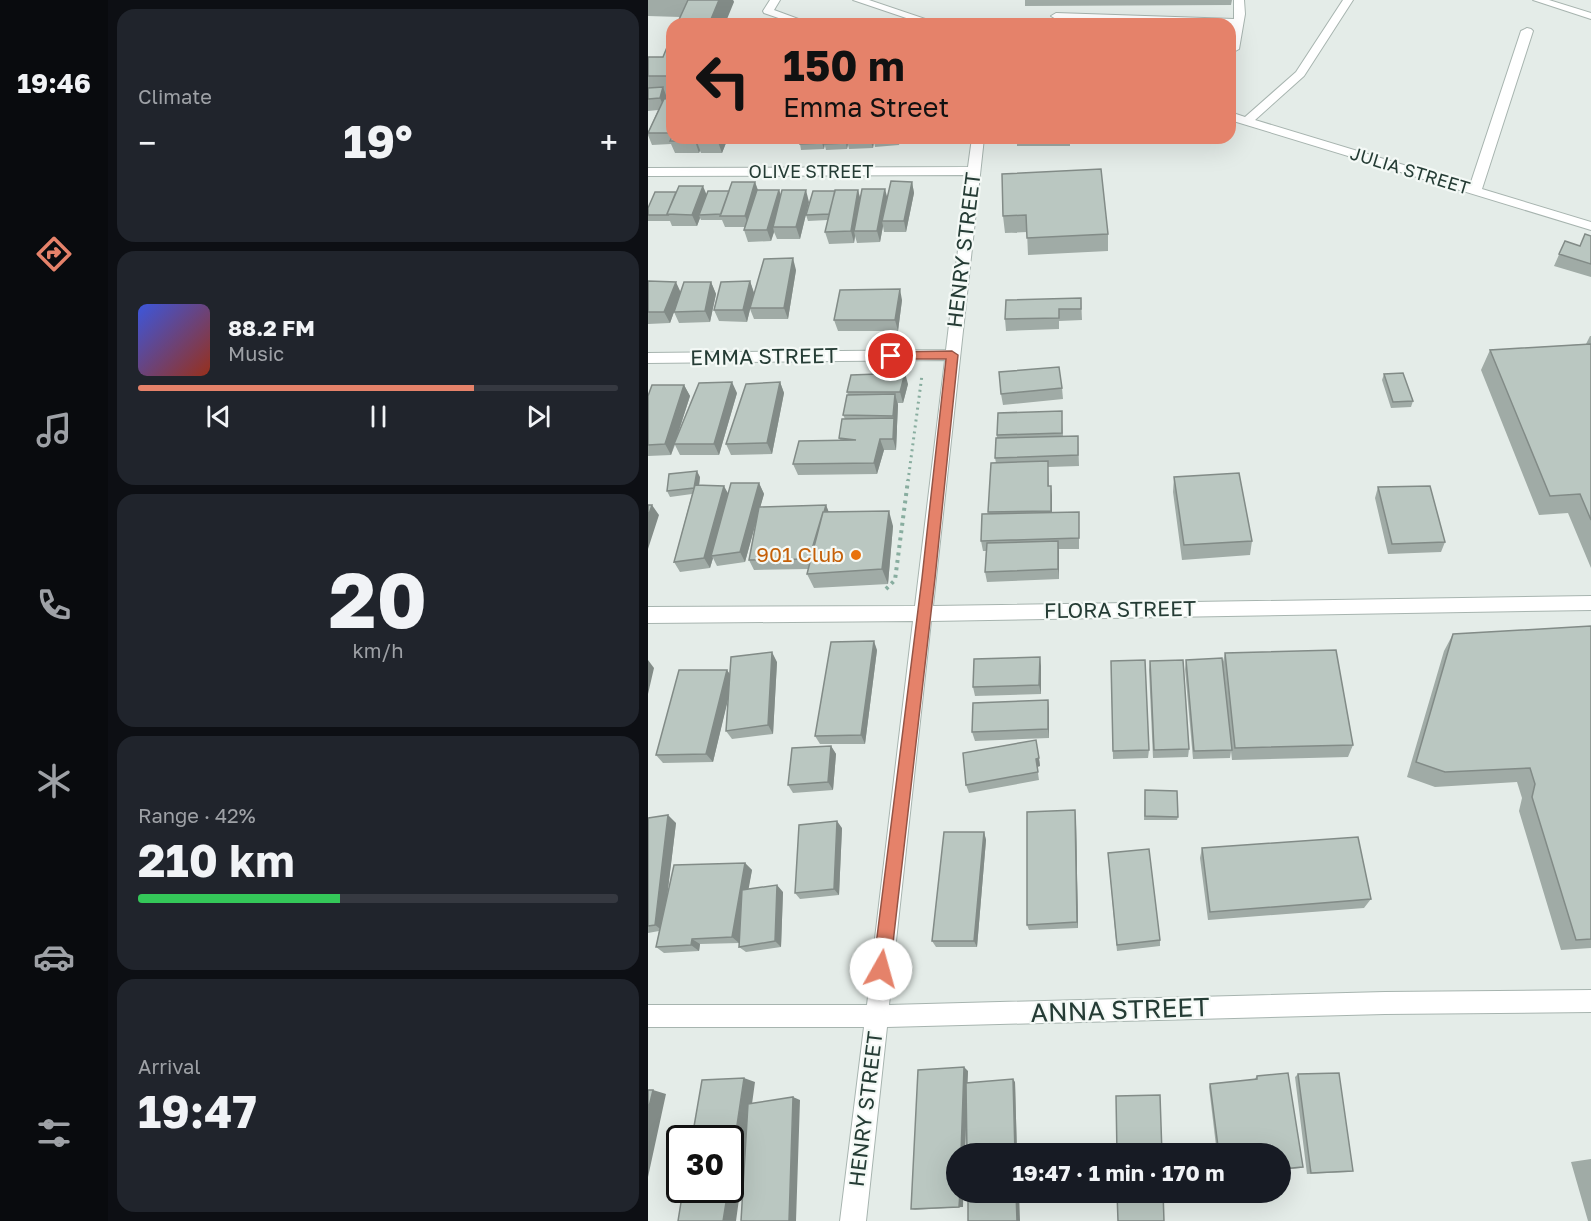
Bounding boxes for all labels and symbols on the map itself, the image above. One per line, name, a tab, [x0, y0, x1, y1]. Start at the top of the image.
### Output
street label: JULIA STREET	[1348, 141, 1473, 199]
street label: OLIVE STREET	[749, 160, 873, 182]
street label: HENRY STREET	[941, 171, 985, 329]
pin	[865, 330, 916, 381]
street label: EMMA STREET	[690, 342, 838, 370]
place label: 901 Club	[756, 541, 844, 567]
marker: 901 Club	[849, 548, 863, 562]
street label: FLORA STREET	[1044, 595, 1196, 623]
position arrow	[849, 937, 913, 1001]
street label: ANNA STREET	[1030, 991, 1210, 1028]
street label: HENRY STREET	[843, 1030, 887, 1188]
speed limit sign: 30	[666, 1125, 744, 1203]

